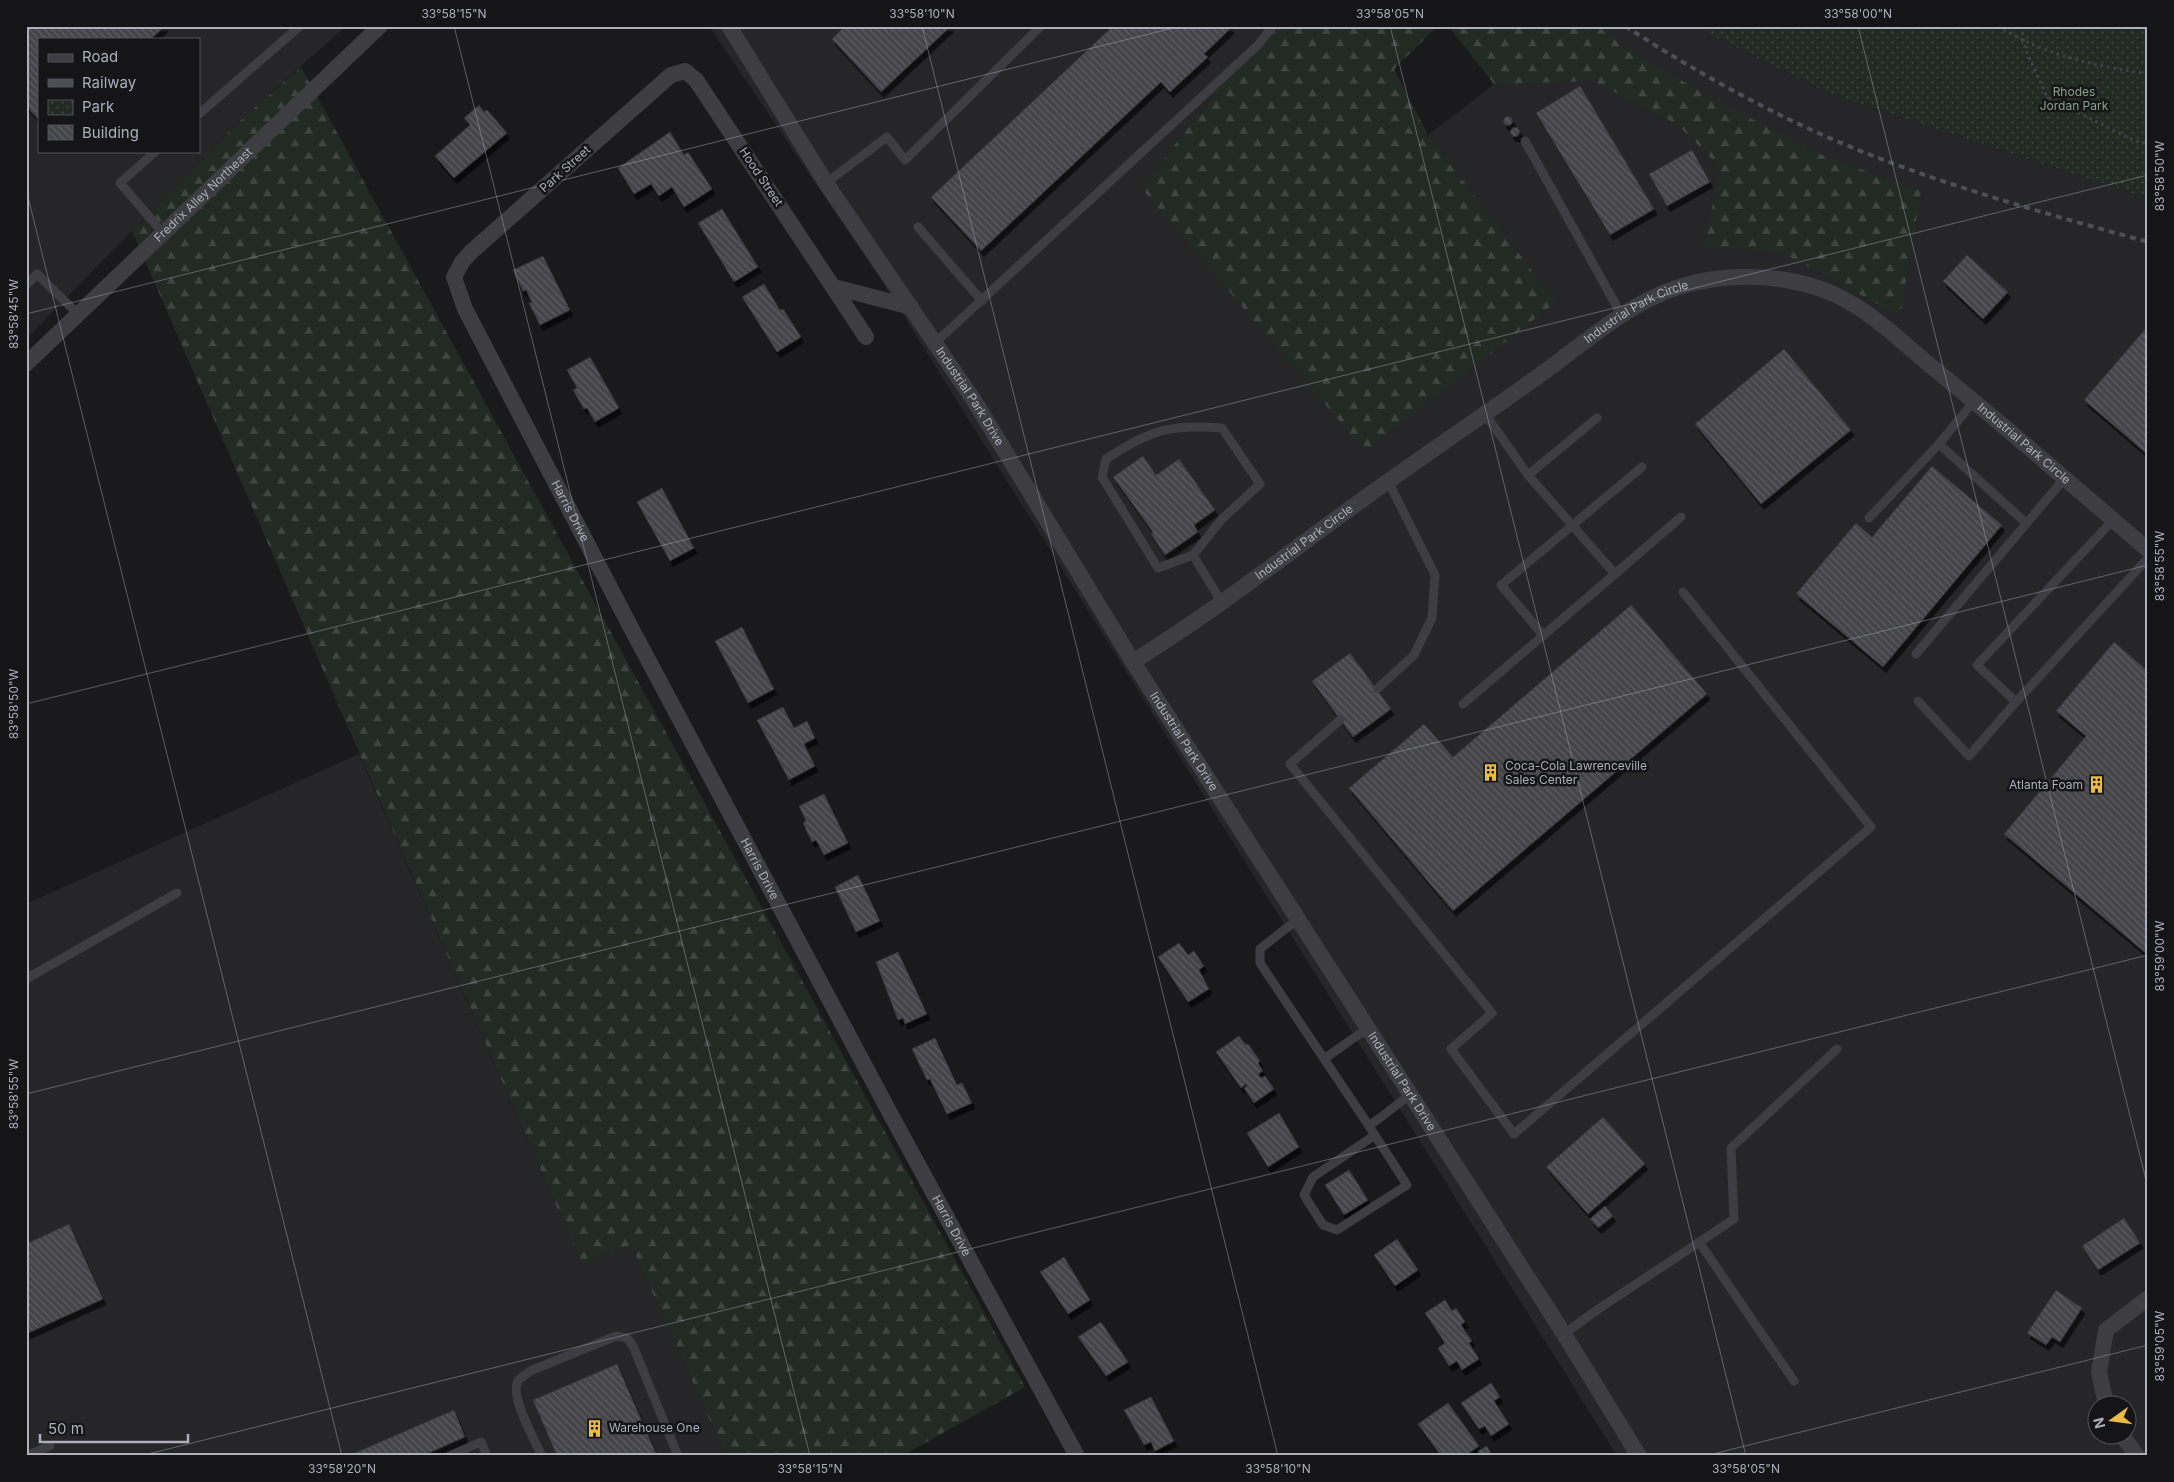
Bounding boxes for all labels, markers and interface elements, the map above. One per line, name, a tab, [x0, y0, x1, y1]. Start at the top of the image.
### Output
text: 33°58'15"N	[421, 6, 487, 21]
text: 33°58'10"N	[889, 6, 955, 21]
text: 33°58'05"N	[1356, 6, 1424, 21]
text: 33°58'00"N	[1824, 6, 1892, 21]
legend	[38, 38, 200, 152]
text: Road	[82, 47, 118, 66]
text: Railway	[82, 73, 137, 92]
park label: Rhodes Jordan Park	[2040, 84, 2109, 113]
text: Park	[82, 97, 115, 116]
text: Building	[82, 123, 139, 142]
text: 83°58'50"W	[2152, 140, 2167, 211]
street label: Park Street	[536, 142, 593, 195]
street label: Fredrix Alley Northeast	[151, 144, 255, 245]
street label: Hood Street	[736, 144, 787, 209]
street label: Industrial Park Circle	[1581, 277, 1690, 346]
text: 83°58'45"W	[6, 279, 21, 349]
street label: Industrial Park Drive	[933, 344, 1008, 448]
street label: Industrial Park Circle	[1975, 400, 2074, 487]
street label: Harris Drive	[548, 477, 593, 544]
street label: Industrial Park Circle	[1252, 501, 1356, 583]
text: 83°58'55"W	[2152, 531, 2167, 601]
text: 83°58'50"W	[6, 668, 21, 739]
street label: Industrial Park Drive	[1147, 689, 1222, 793]
place label: Coca-Cola Lawrenceville Sales Center	[1505, 758, 1647, 787]
building icon: Coca-Cola Lawrenceville Sales Center	[1481, 763, 1501, 783]
building icon: Atlanta Foam	[2087, 775, 2107, 795]
place label: Atlanta Foam	[2009, 777, 2083, 792]
street label: Harris Drive	[738, 835, 783, 902]
text: 83°59'00"W	[2152, 920, 2167, 992]
street label: Industrial Park Drive	[1365, 1029, 1440, 1134]
text: 83°58'55"W	[6, 1059, 21, 1129]
street label: Harris Drive	[929, 1192, 975, 1259]
text: 83°59'05"W	[2152, 1310, 2167, 1381]
north arrow	[2086, 1394, 2136, 1444]
scale bar	[40, 1412, 188, 1444]
text: N	[2089, 1416, 2108, 1430]
building icon: Warehouse One	[585, 1418, 605, 1438]
text: 50 m	[48, 1419, 84, 1438]
place label: Warehouse One	[609, 1420, 700, 1435]
text: 33°58'20"N	[308, 1461, 376, 1476]
text: 33°58'15"N	[777, 1461, 843, 1476]
text: 33°58'10"N	[1245, 1461, 1311, 1476]
text: 33°58'05"N	[1712, 1461, 1780, 1476]

